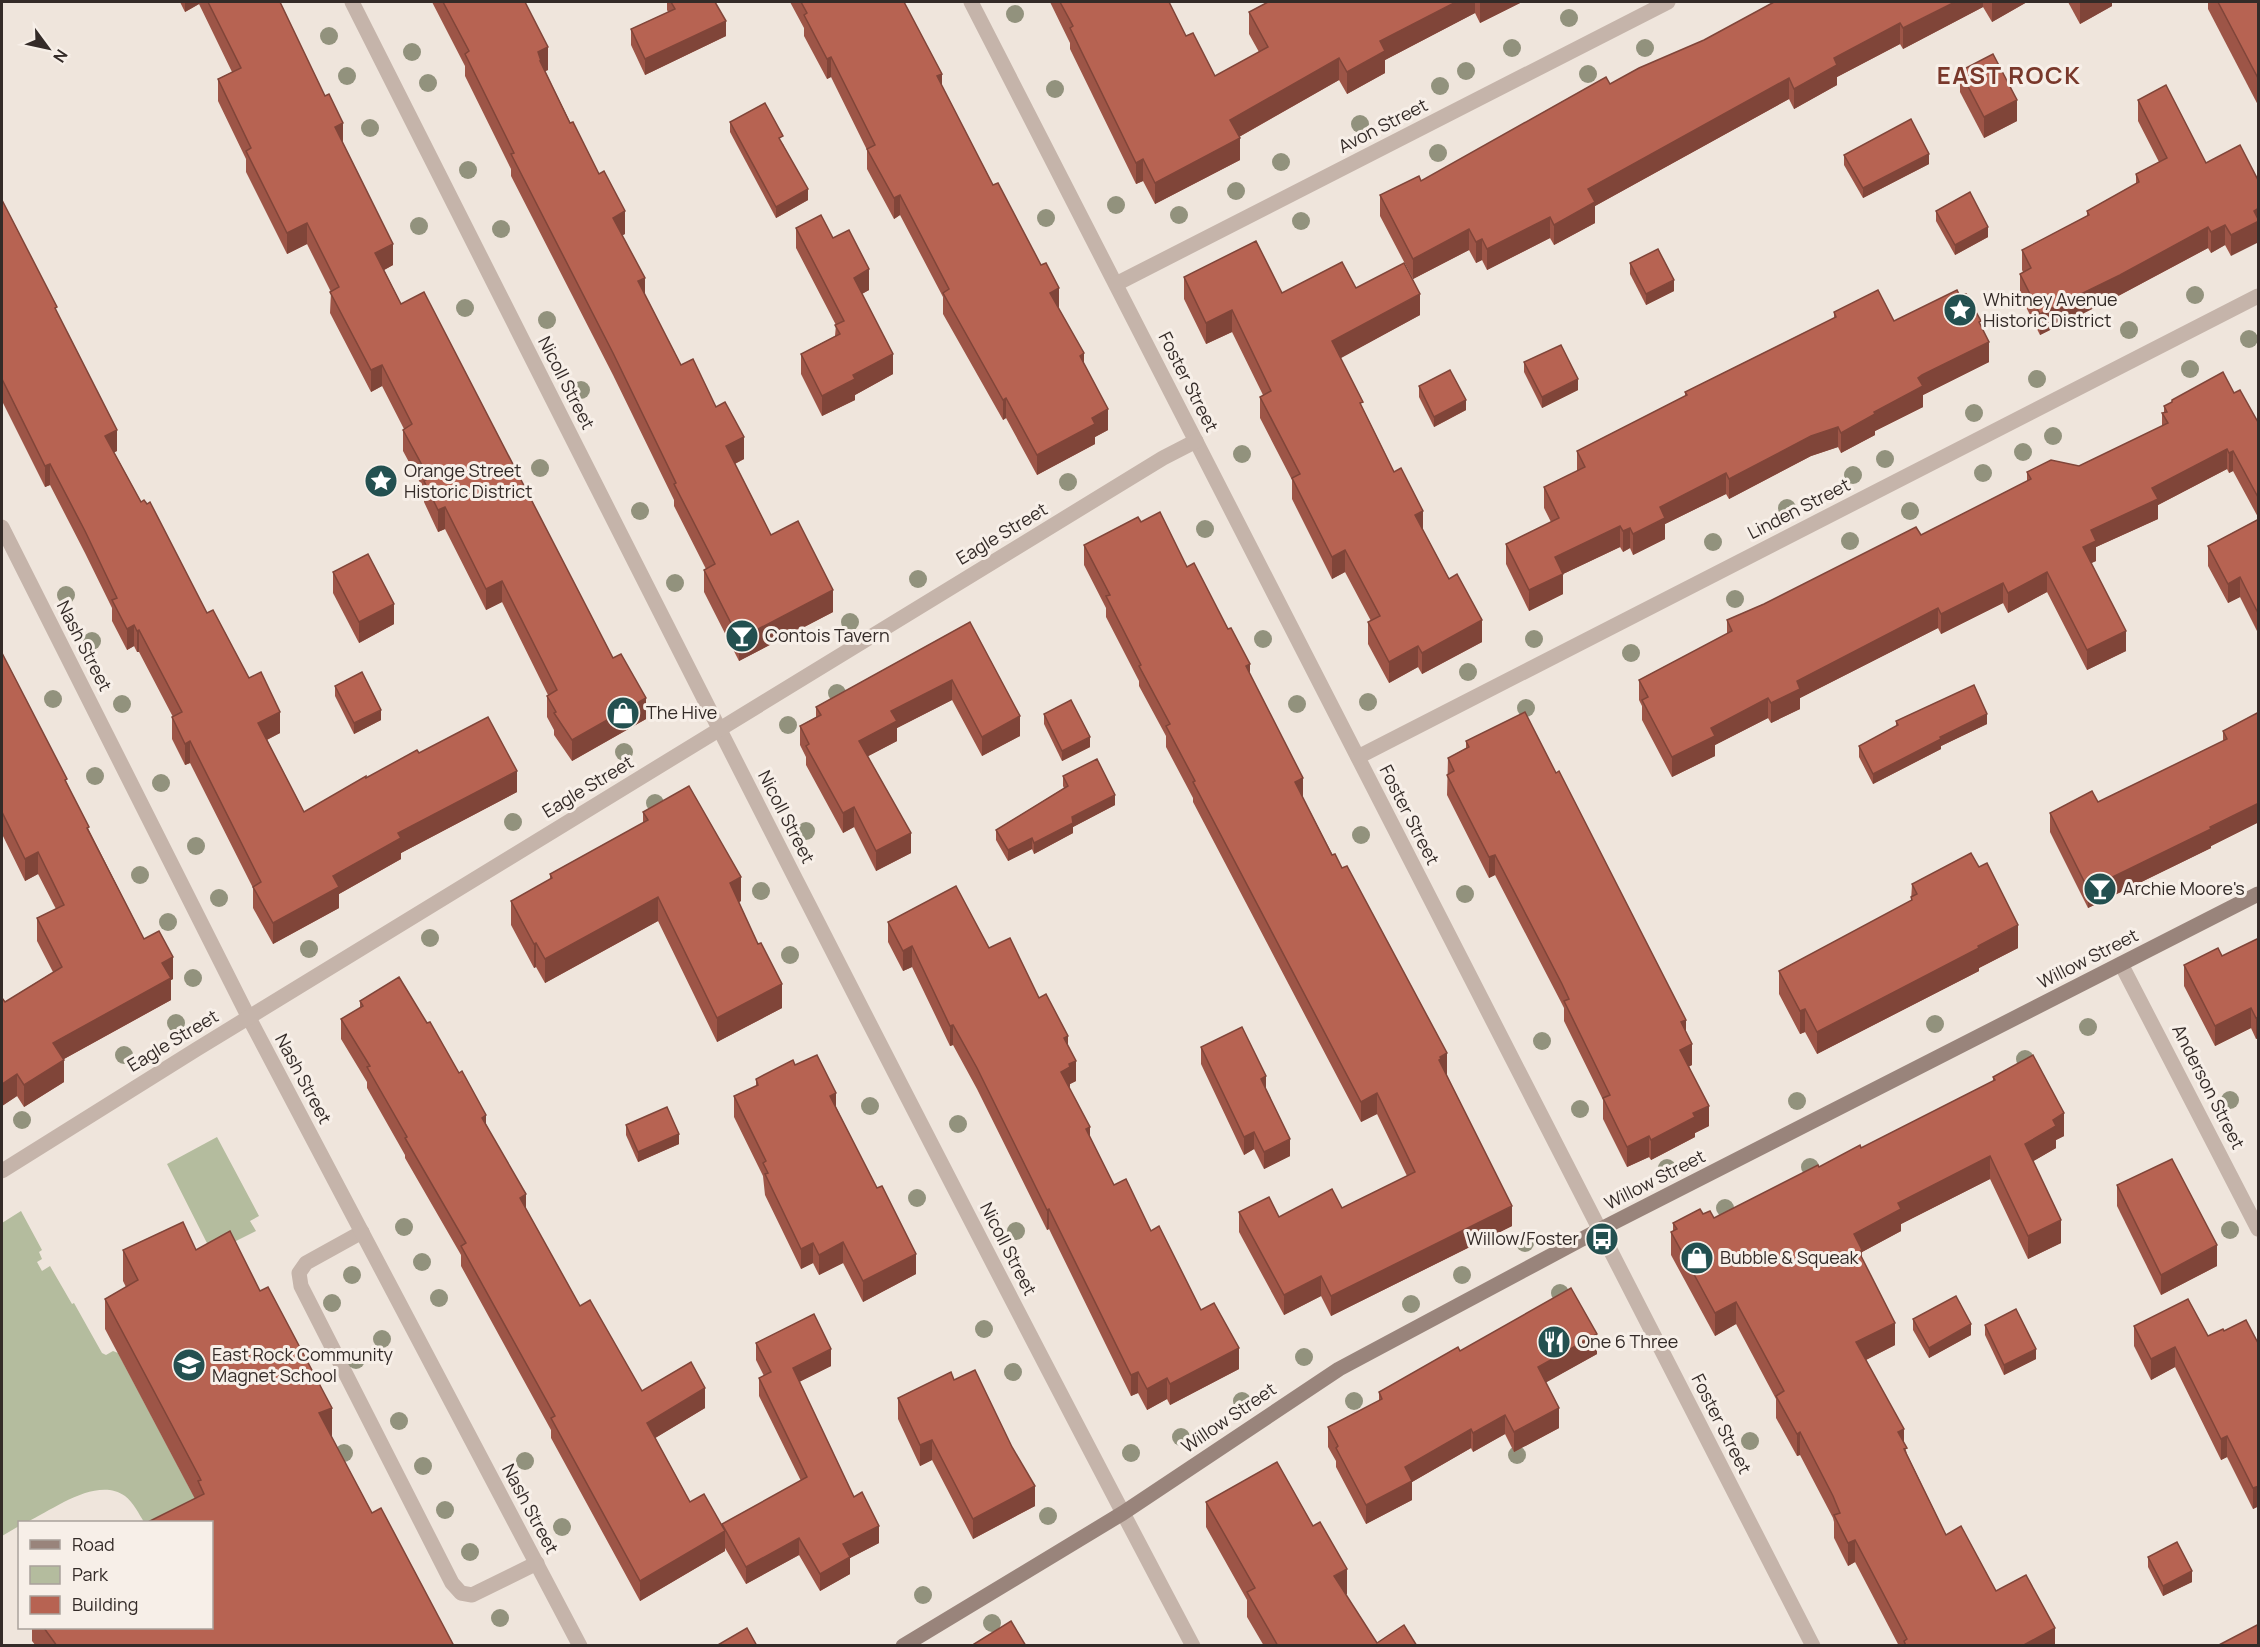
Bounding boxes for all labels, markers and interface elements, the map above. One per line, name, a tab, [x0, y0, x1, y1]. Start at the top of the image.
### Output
north arrow	[18, 18, 78, 78]
text: N	[48, 45, 73, 67]
district label: EAST ROCK	[1937, 58, 2081, 91]
street label: Avon Street	[1334, 92, 1431, 158]
place label: Whitney Avenue Historic District	[1983, 287, 2118, 332]
place icon: Whitney Avenue Historic District	[1942, 292, 1978, 328]
street label: Foster Street	[1153, 327, 1224, 436]
street label: Nicoll Street	[533, 332, 601, 433]
place label: Orange Street Historic District	[404, 458, 533, 503]
place icon: Orange Street Historic District	[363, 463, 399, 499]
street label: Linden Street	[1743, 472, 1854, 544]
street label: Eagle Street	[952, 497, 1051, 570]
street label: Nash Street	[52, 596, 118, 695]
bar icon: Contois Tavern	[724, 618, 760, 654]
place label: Contois Tavern	[765, 623, 890, 647]
shop icon: The Hive	[605, 695, 641, 731]
place label: The Hive	[646, 700, 717, 724]
street label: Eagle Street	[538, 750, 637, 823]
street label: Foster Street	[1374, 760, 1445, 869]
street label: Nicoll Street	[753, 766, 821, 867]
bar icon: Archie Moore's	[2082, 871, 2118, 907]
place label: Archie Moore's	[2123, 876, 2245, 900]
street label: Willow Street	[2033, 923, 2142, 994]
street label: Eagle Street	[123, 1004, 222, 1077]
street label: Anderson Street	[2167, 1020, 2251, 1153]
street label: Nash Street	[270, 1029, 338, 1128]
street label: Willow Street	[1600, 1144, 1709, 1215]
street label: Nicoll Street	[975, 1198, 1043, 1299]
bus stop icon: Willow/Foster	[1584, 1221, 1620, 1257]
place label: Willow/Foster	[1466, 1226, 1580, 1250]
shop icon: Bubble & Squeak	[1679, 1240, 1715, 1276]
place label: Bubble & Squeak	[1720, 1245, 1859, 1269]
restaurant icon: One 6 Three	[1536, 1324, 1572, 1360]
place label: One 6 Three	[1577, 1329, 1678, 1353]
place label: East Rock Community Magnet School	[212, 1342, 394, 1387]
school or university icon: East Rock Community Magnet School	[171, 1347, 207, 1383]
street label: Foster Street	[1686, 1369, 1757, 1478]
street label: Willow Street	[1176, 1377, 1281, 1458]
street label: Nash Street	[497, 1459, 565, 1558]
legend	[18, 1521, 213, 1629]
text: Road	[72, 1532, 115, 1556]
text: Park	[72, 1562, 109, 1586]
text: Building	[72, 1592, 138, 1616]

